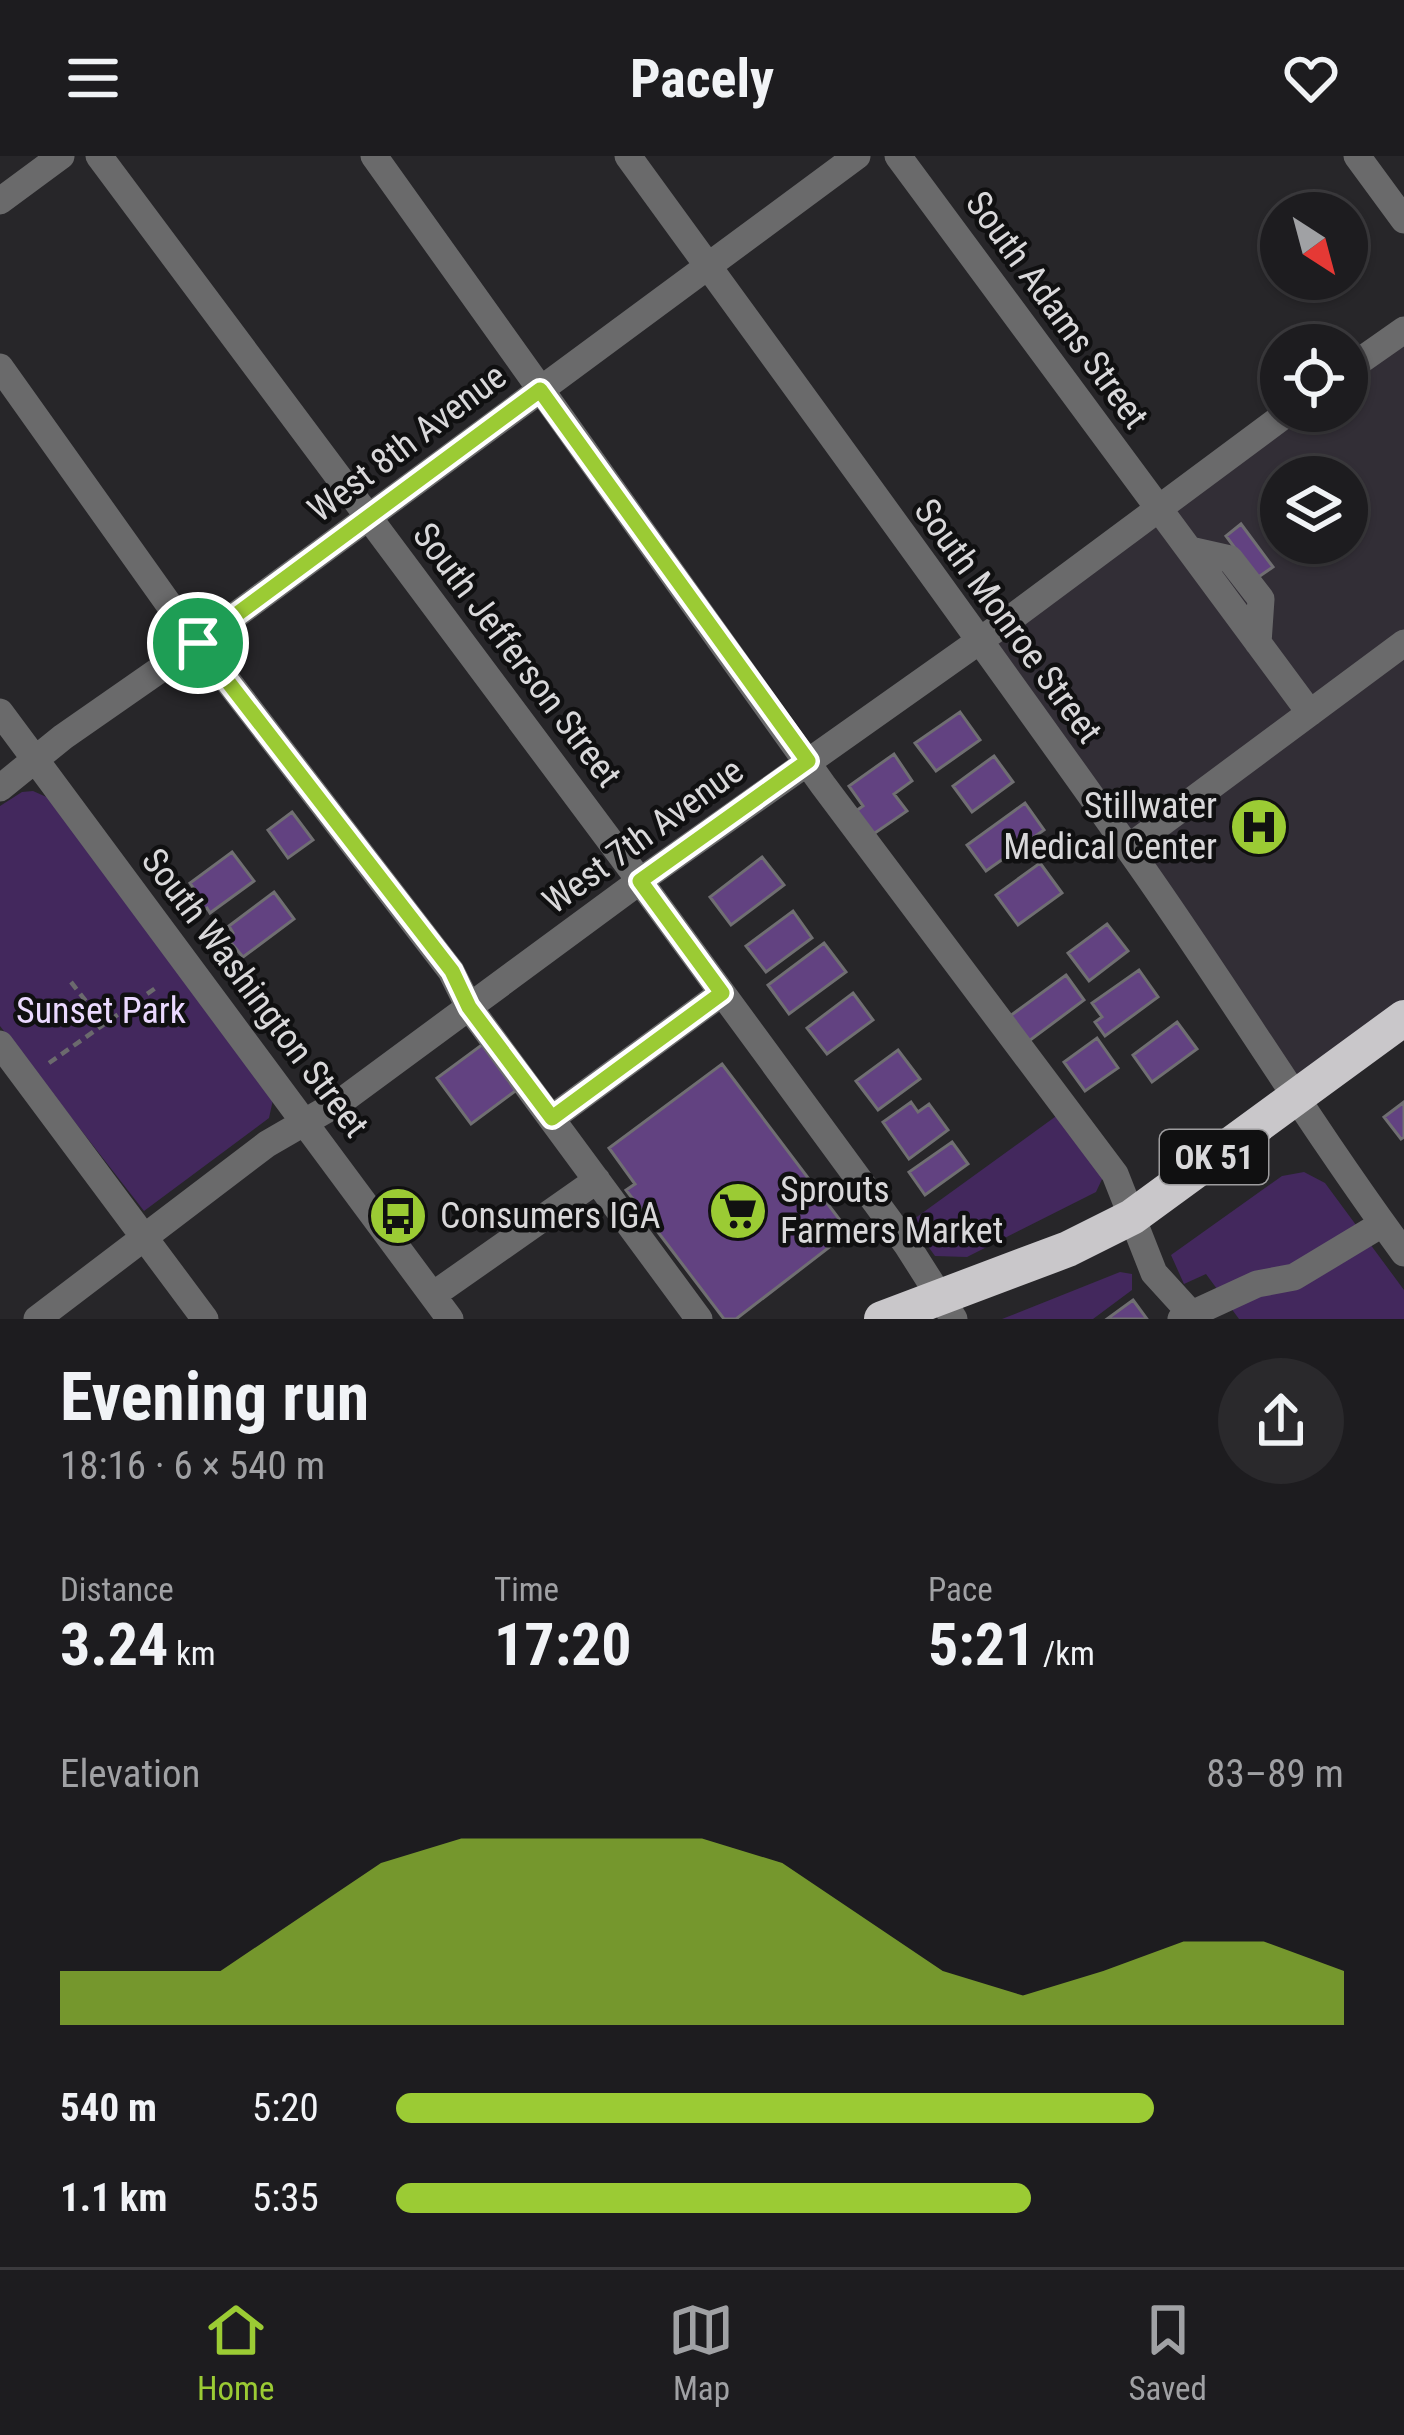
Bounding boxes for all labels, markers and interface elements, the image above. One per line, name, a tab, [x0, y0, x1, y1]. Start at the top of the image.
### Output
icon: menu	[60, 45, 126, 111]
icon: heart	[1278, 45, 1344, 111]
text: Pacely	[630, 47, 774, 110]
street label: South Adams Street	[957, 183, 1157, 437]
north arrow	[1260, 192, 1368, 300]
map controls	[1260, 192, 1368, 564]
button: locate	[1260, 324, 1368, 432]
street label: West 8th Avenue	[300, 355, 514, 531]
button: layers	[1260, 456, 1368, 564]
street label: South Monroe Street	[905, 491, 1111, 751]
street label: South Jefferson Street	[404, 515, 630, 795]
pin	[147, 592, 249, 694]
icon: arrive	[165, 610, 231, 676]
street label: West 7th Avenue	[535, 749, 751, 923]
place label: Stillwater Medical Center	[1003, 785, 1217, 868]
hospital icon: Stillwater Medical Center	[1228, 796, 1290, 858]
street label: South Washington Street	[133, 841, 377, 1145]
park label: Sunset Park	[16, 990, 186, 1032]
road number: OK 51	[1160, 1130, 1268, 1184]
place label: Sprouts Farmers Market	[780, 1169, 1003, 1252]
supermarket icon: Sprouts Farmers Market	[707, 1180, 769, 1242]
bus stop icon: Consumers IGA	[367, 1185, 429, 1247]
place label: Consumers IGA	[440, 1195, 661, 1237]
button: share	[1218, 1358, 1344, 1484]
text: Evening run	[60, 1359, 369, 1436]
text: 18:16 · 6 × 540 m	[60, 1443, 325, 1489]
text: Distance	[60, 1570, 174, 1609]
text: Time	[494, 1570, 559, 1609]
text: Pace	[928, 1570, 993, 1609]
text: 3.24	[60, 1609, 168, 1680]
text: 17:20	[494, 1609, 632, 1680]
text: 5:21	[928, 1609, 1035, 1680]
text: km	[168, 1634, 216, 1673]
text: /km	[1035, 1634, 1095, 1673]
text: Elevation	[60, 1751, 200, 1797]
text: 83–89 m	[1206, 1751, 1344, 1797]
text: 540 m	[60, 2085, 157, 2131]
text: 5:20	[252, 2085, 319, 2131]
text: 1.1 km	[60, 2175, 167, 2221]
text: 5:35	[252, 2175, 319, 2221]
tab: Home	[197, 2297, 274, 2408]
tab: Map	[668, 2297, 734, 2408]
tab: Saved	[1129, 2297, 1207, 2408]

